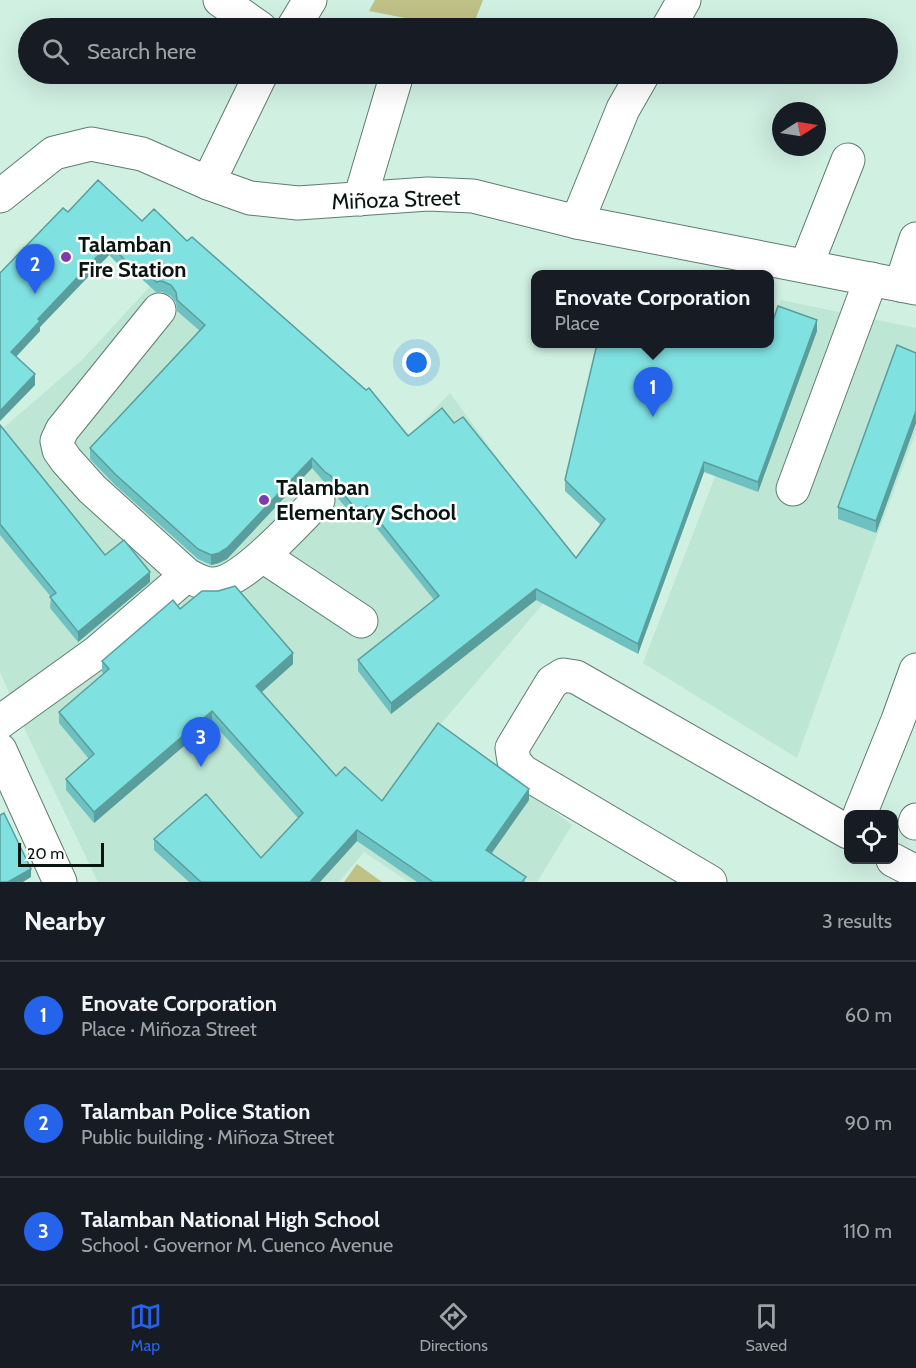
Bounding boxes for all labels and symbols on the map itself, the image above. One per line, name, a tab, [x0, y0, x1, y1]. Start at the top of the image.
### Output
north arrow	[772, 102, 826, 156]
street label: Miñoza Street	[331, 184, 461, 215]
place label: Talamban Fire Station	[78, 231, 186, 283]
pin: 2	[15, 244, 54, 294]
marker: Talamban Fire Station	[59, 250, 73, 264]
your location	[402, 348, 431, 377]
pin: 1	[634, 368, 672, 417]
place label: Talamban Elementary School	[276, 474, 456, 526]
marker: Talamban Elementary School	[257, 493, 271, 507]
pin: 3	[182, 718, 220, 767]
scale bar	[18, 840, 104, 868]

